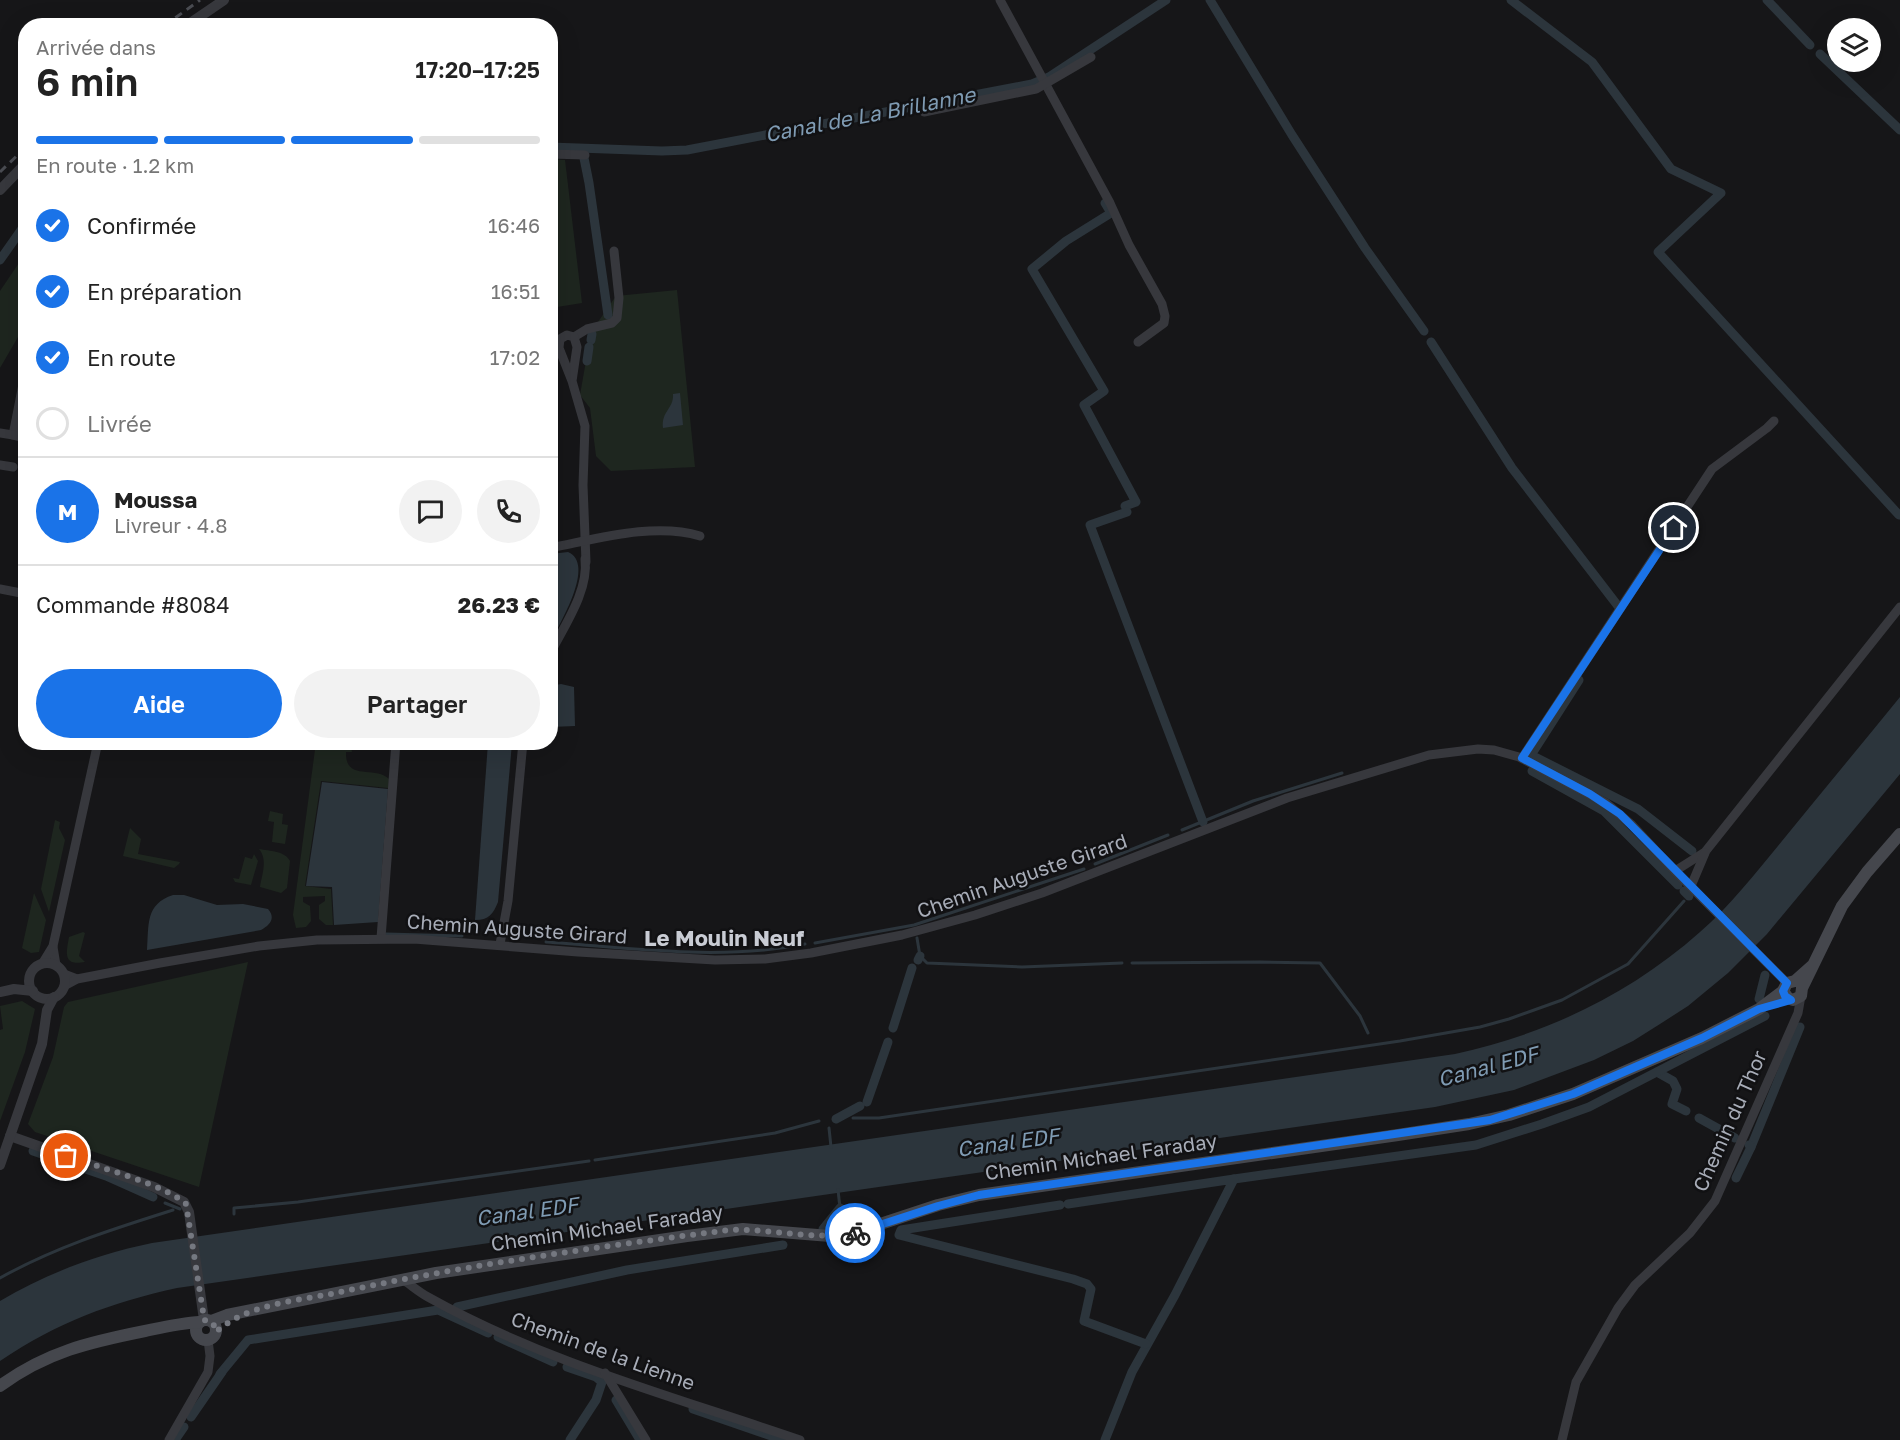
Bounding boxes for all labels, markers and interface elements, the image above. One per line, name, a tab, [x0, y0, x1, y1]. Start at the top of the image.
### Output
map controls	[1827, 18, 1881, 72]
button: layers	[1827, 18, 1881, 72]
text: Arrivée dans	[36, 35, 156, 59]
text: 17:20–17:25	[415, 56, 540, 83]
text: 6 min	[36, 58, 138, 105]
water label: Canal de La Brillanne	[762, 81, 979, 147]
text: En route · 1.2 km	[36, 153, 194, 177]
icon: check	[36, 209, 69, 242]
text: Confirmée	[87, 212, 196, 239]
text: 16:46	[488, 213, 540, 237]
icon: check	[36, 275, 69, 308]
text: En préparation	[87, 278, 242, 305]
text: 16:51	[491, 279, 540, 303]
icon: check	[36, 341, 69, 374]
text: En route	[87, 344, 176, 371]
text: 17:02	[490, 345, 540, 369]
text: Livrée	[87, 410, 152, 437]
button: chat	[399, 480, 462, 543]
button: phone	[477, 480, 540, 543]
text: Moussa	[114, 486, 197, 513]
text: M	[58, 498, 77, 525]
pin	[1648, 502, 1699, 553]
icon: home	[1657, 511, 1690, 544]
text: Livreur · 4.8	[114, 513, 227, 537]
text: Commande #8084	[36, 591, 230, 618]
text: 26.23 €	[458, 591, 540, 618]
button: Aide	[36, 669, 282, 738]
button: Partager	[294, 669, 540, 738]
street label: Chemin Auguste Girard	[913, 828, 1130, 922]
street label: Chemin Auguste Girard	[406, 908, 628, 948]
district label: Le Moulin Neuf	[644, 924, 804, 951]
water label: Canal EDF	[1435, 1039, 1544, 1092]
street label: Chemin du Thor	[1687, 1046, 1771, 1195]
water label: Canal EDF	[955, 1121, 1064, 1162]
street label: Chemin Michael Faraday	[983, 1128, 1218, 1184]
pin	[40, 1130, 91, 1181]
icon: bag	[49, 1139, 82, 1172]
water label: Canal EDF	[474, 1190, 583, 1231]
street label: Chemin Michael Faraday	[489, 1199, 724, 1255]
courier	[825, 1203, 885, 1263]
icon: bike	[839, 1217, 872, 1250]
street label: Chemin de la Lienne	[508, 1306, 699, 1395]

